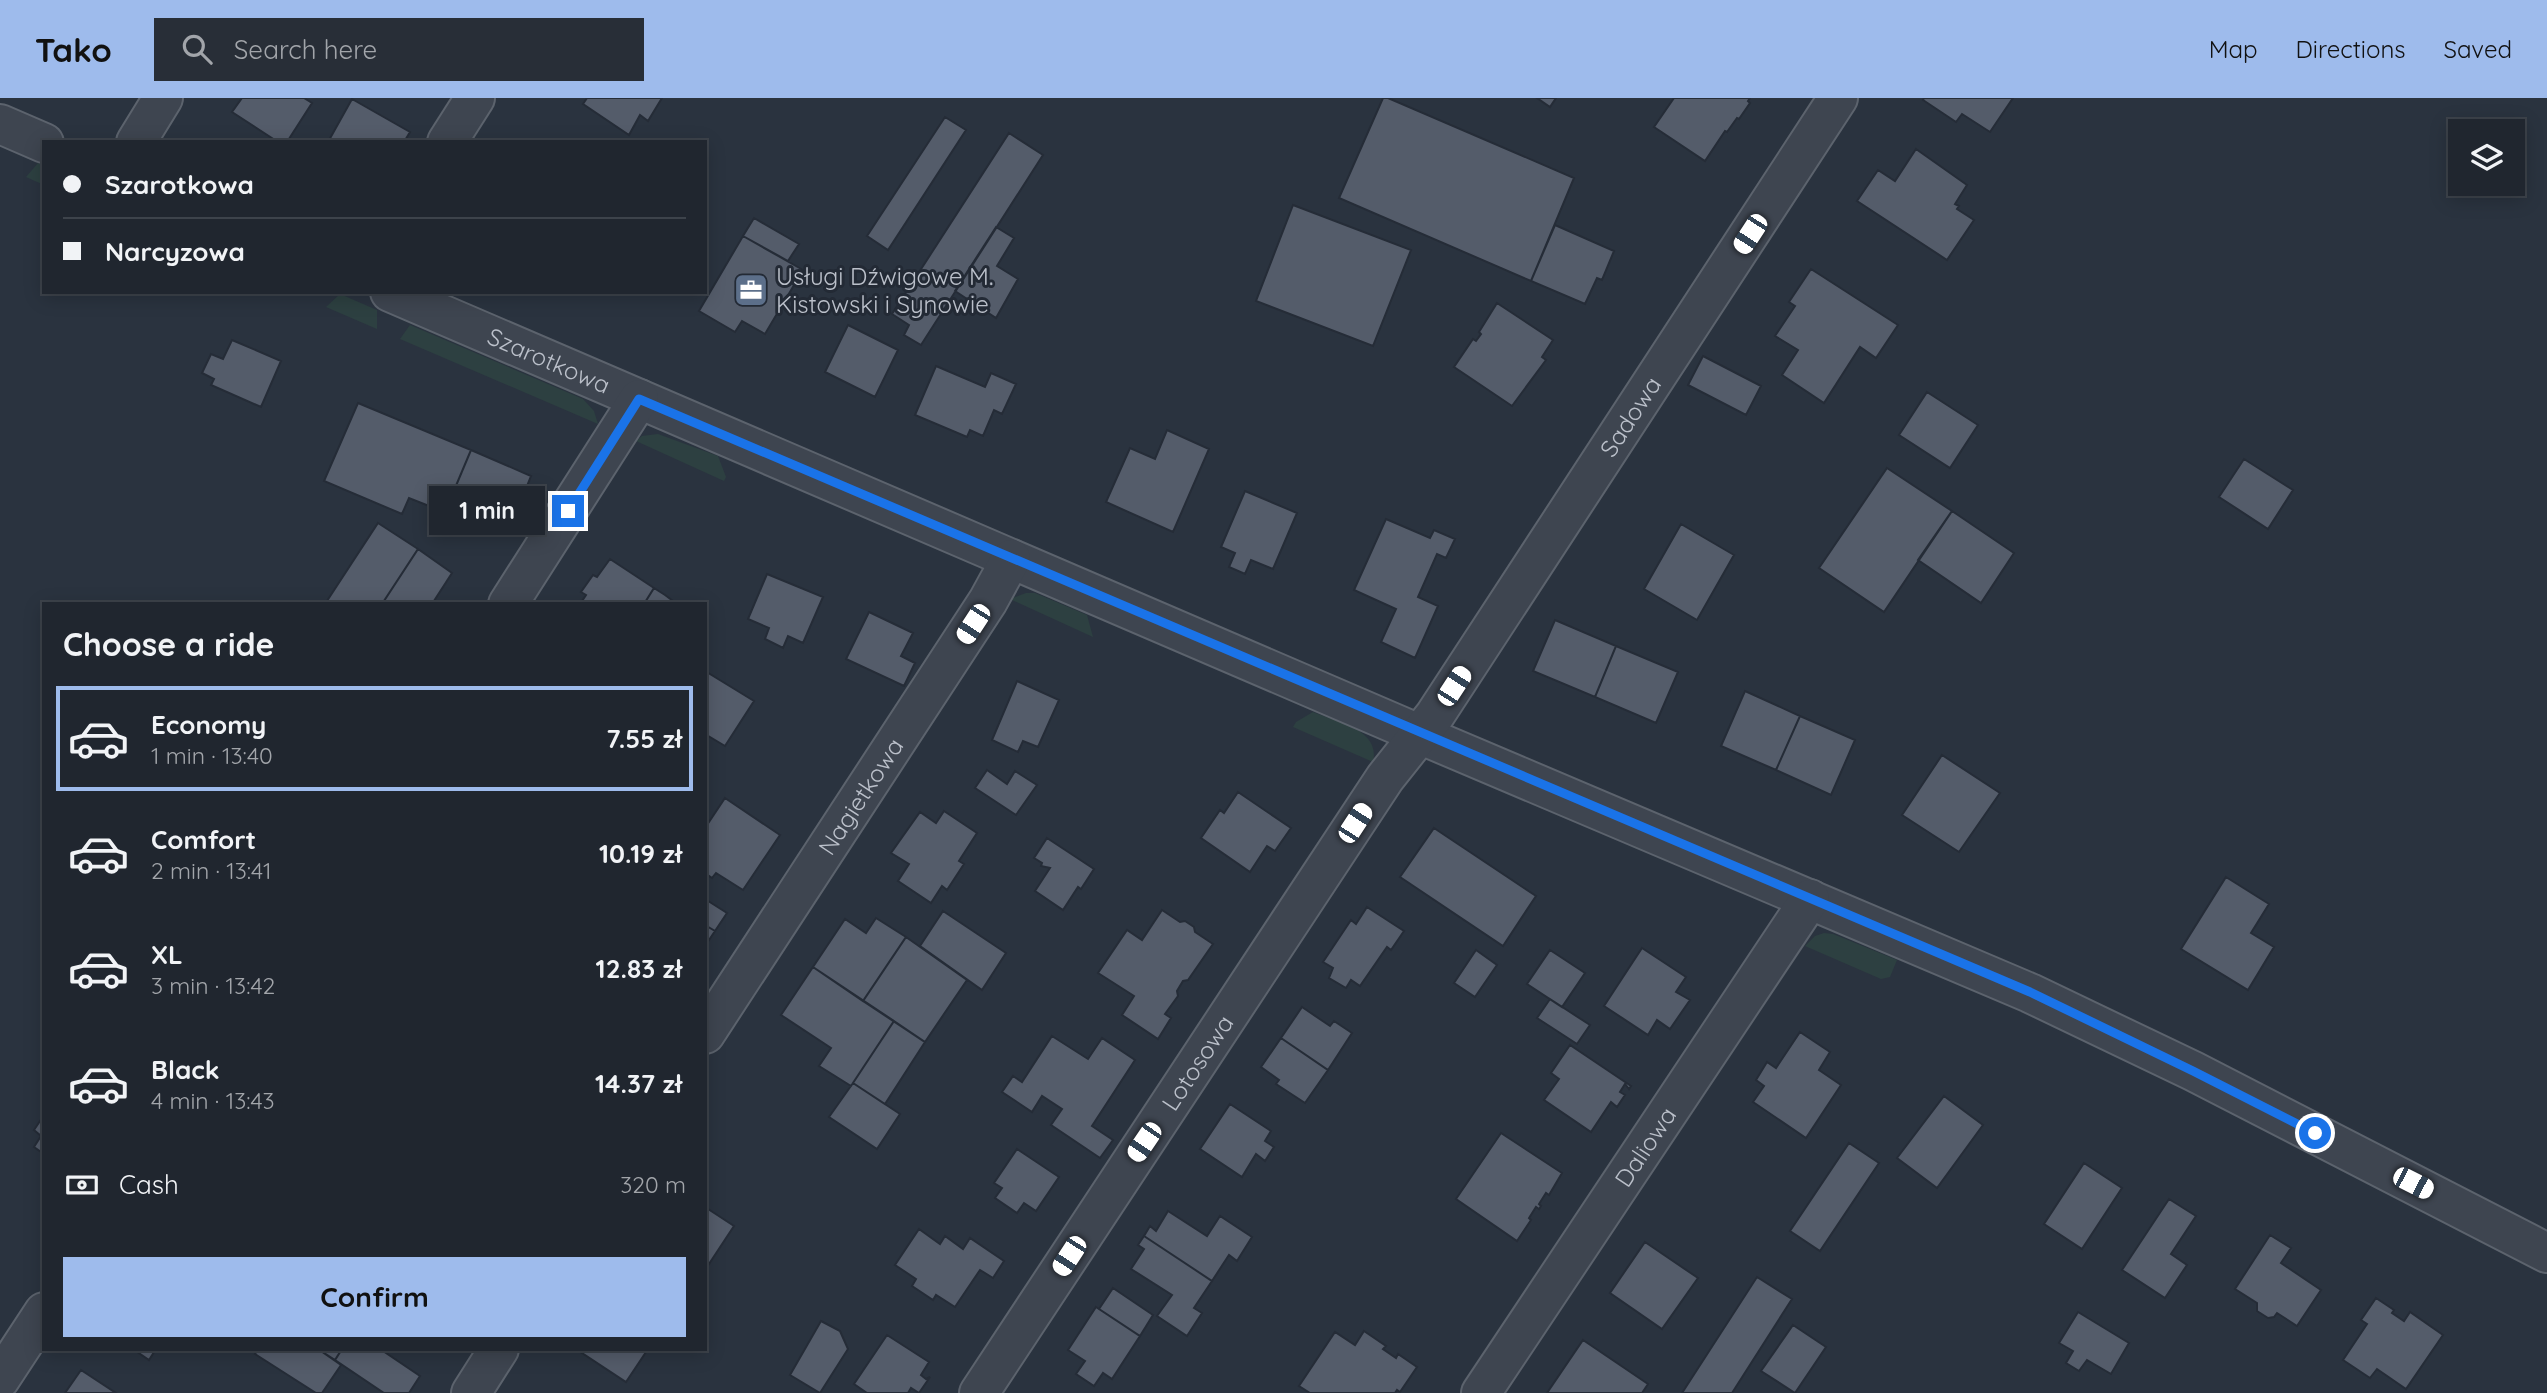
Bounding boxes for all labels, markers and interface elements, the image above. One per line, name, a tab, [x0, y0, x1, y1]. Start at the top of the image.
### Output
search box	[154, 18, 644, 81]
text: Tako	[35, 29, 112, 70]
icon: search	[178, 30, 216, 68]
text: Search here	[234, 33, 377, 66]
text: Map	[2209, 34, 2258, 64]
text: Directions	[2296, 34, 2406, 64]
text: Saved	[2444, 34, 2512, 64]
map controls	[2448, 119, 2525, 196]
button: layers	[2448, 119, 2525, 196]
text: Szarotkowa	[105, 168, 254, 201]
car	[1730, 211, 1771, 257]
text: Narcyzowa	[105, 235, 245, 268]
place label: Usługi Dźwigowe M. Kistowski i Synowie	[776, 261, 993, 319]
office icon: Usługi Dźwigowe M. Kistowski i Synowie	[732, 271, 770, 309]
street label: Szarotkowa	[483, 321, 615, 400]
street label: Sadowa	[1593, 371, 1667, 462]
callout: 1 min	[428, 486, 544, 536]
route end	[552, 495, 584, 527]
text: 1 min	[459, 496, 515, 525]
car	[953, 601, 994, 647]
text: Choose a ride	[63, 624, 275, 664]
car	[1434, 663, 1475, 709]
icon: car	[67, 707, 130, 770]
text: Economy	[151, 708, 266, 741]
text: 7.55 zł	[606, 722, 682, 755]
street label: Nagietkowa	[811, 732, 909, 860]
text: 1 min · 13:40	[151, 741, 273, 770]
car	[1335, 800, 1376, 846]
icon: car	[67, 822, 130, 885]
text: Comfort	[151, 823, 256, 856]
text: 10.19 zł	[599, 837, 682, 870]
text: 2 min · 13:41	[151, 856, 272, 885]
icon: car	[67, 937, 130, 1000]
text: XL	[151, 938, 183, 971]
text: 12.83 zł	[596, 952, 682, 985]
text: 3 min · 13:42	[151, 971, 275, 1000]
street label: Lotosowa	[1155, 1009, 1240, 1116]
icon: car	[67, 1052, 130, 1115]
text: Black	[151, 1053, 220, 1086]
text: 14.37 zł	[595, 1067, 682, 1100]
text: 4 min · 13:43	[151, 1086, 275, 1115]
street label: Daliowa	[1608, 1101, 1682, 1192]
route start	[2299, 1117, 2331, 1149]
car	[1124, 1119, 1165, 1165]
car	[2390, 1164, 2437, 1202]
icon: cash	[63, 1166, 101, 1204]
text: Cash	[119, 1168, 179, 1201]
text: 320 m	[620, 1170, 686, 1199]
car	[1049, 1233, 1090, 1279]
button: Confirm	[63, 1257, 686, 1337]

